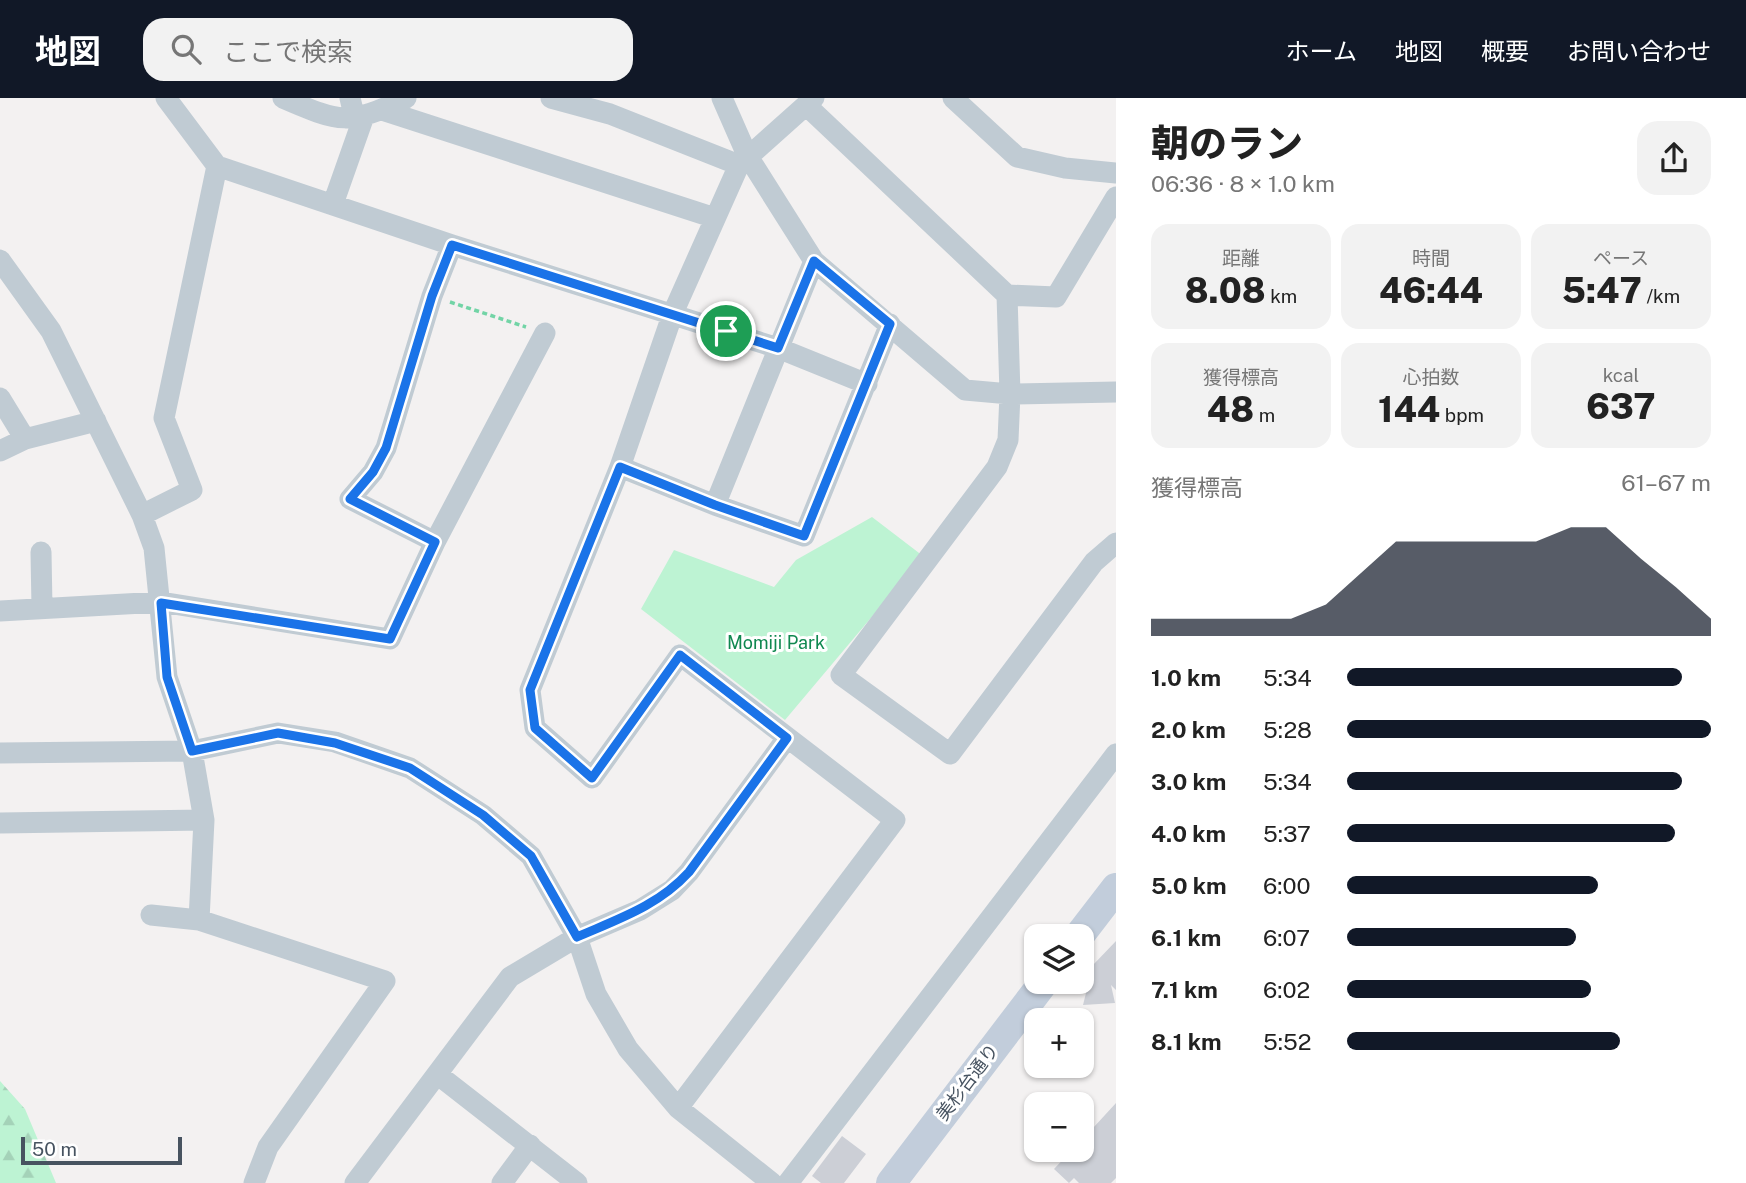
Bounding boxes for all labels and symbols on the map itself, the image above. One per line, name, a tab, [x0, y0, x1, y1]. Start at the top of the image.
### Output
pin	[696, 301, 756, 361]
park label: Momiji Park	[727, 632, 825, 653]
street label: 美杉台通り	[932, 1040, 1002, 1124]
scale bar	[21, 1134, 182, 1166]

